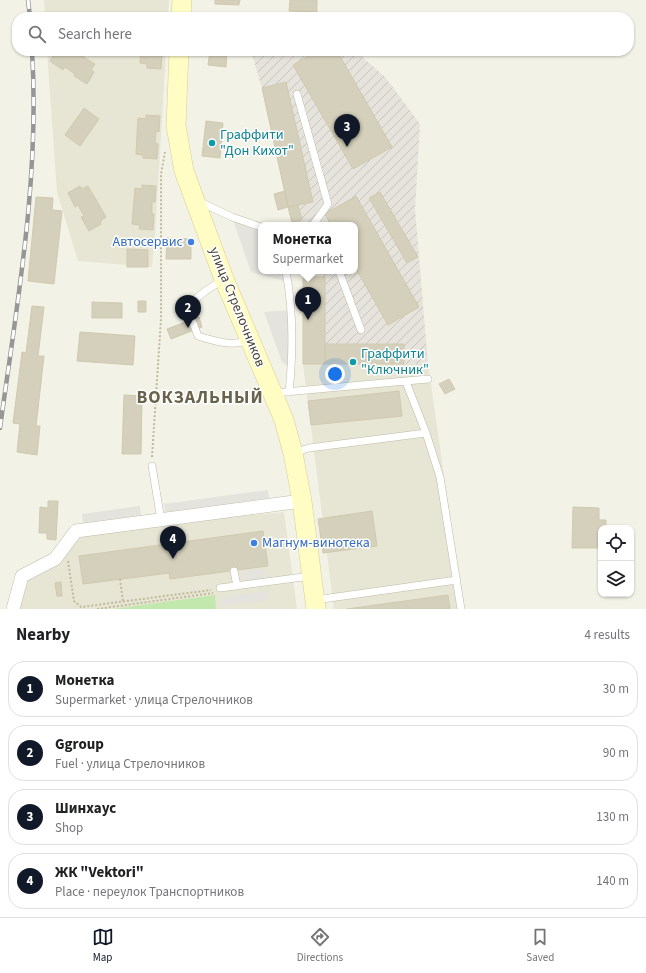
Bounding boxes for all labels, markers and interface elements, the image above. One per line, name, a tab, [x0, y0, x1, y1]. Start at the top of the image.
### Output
search box	[12, 12, 634, 56]
icon: search	[26, 23, 48, 45]
text: Search here	[58, 24, 132, 45]
pin: 3	[334, 114, 360, 147]
place label: Граффити "Дон Кихот"	[220, 125, 294, 161]
marker: Граффити "Дон Кихот"	[207, 138, 217, 148]
popup	[258, 222, 358, 274]
text: Монетка	[273, 229, 332, 250]
place label: Автосервис	[113, 232, 184, 252]
marker: Автосервис	[186, 237, 196, 247]
street label: улица Стрелочников	[204, 244, 270, 370]
text: Supermarket	[273, 250, 343, 268]
pin: 1	[295, 287, 321, 320]
pin: 2	[175, 295, 201, 328]
place label: Граффити "Ключник"	[361, 344, 429, 380]
marker: Граффити "Ключник"	[348, 357, 358, 367]
your location	[325, 364, 345, 384]
district label: ВОКЗАЛЬНЫЙ	[136, 385, 264, 410]
map controls	[598, 525, 634, 597]
button: locate	[598, 525, 634, 561]
pin: 4	[160, 526, 186, 559]
place label: Магнум-винотека	[262, 533, 370, 553]
marker: Магнум-винотека	[249, 538, 259, 548]
button: layers	[598, 561, 634, 597]
text: Nearby	[16, 623, 70, 647]
text: 4 results	[585, 626, 630, 644]
text: Монетка	[55, 670, 114, 691]
text: 1	[27, 680, 33, 698]
text: 30 m	[603, 680, 629, 698]
text: Supermarket · улица Стрелочников	[55, 691, 253, 709]
text: Ggroup	[55, 734, 104, 755]
text: 2	[27, 744, 33, 762]
text: 90 m	[603, 744, 629, 762]
text: Fuel · улица Стрелочников	[55, 755, 205, 773]
text: Шинхаус	[55, 798, 116, 819]
text: 3	[27, 808, 33, 826]
text: 130 m	[596, 808, 629, 826]
text: Shop	[55, 819, 83, 837]
text: ЖК "Vektori"	[55, 862, 144, 883]
text: 4	[27, 872, 33, 890]
text: 140 m	[596, 872, 629, 890]
text: Place · переулок Транспортников	[55, 883, 244, 901]
tab: Map	[92, 926, 114, 965]
tab: Directions	[297, 926, 343, 965]
tab: Saved	[526, 926, 554, 965]

